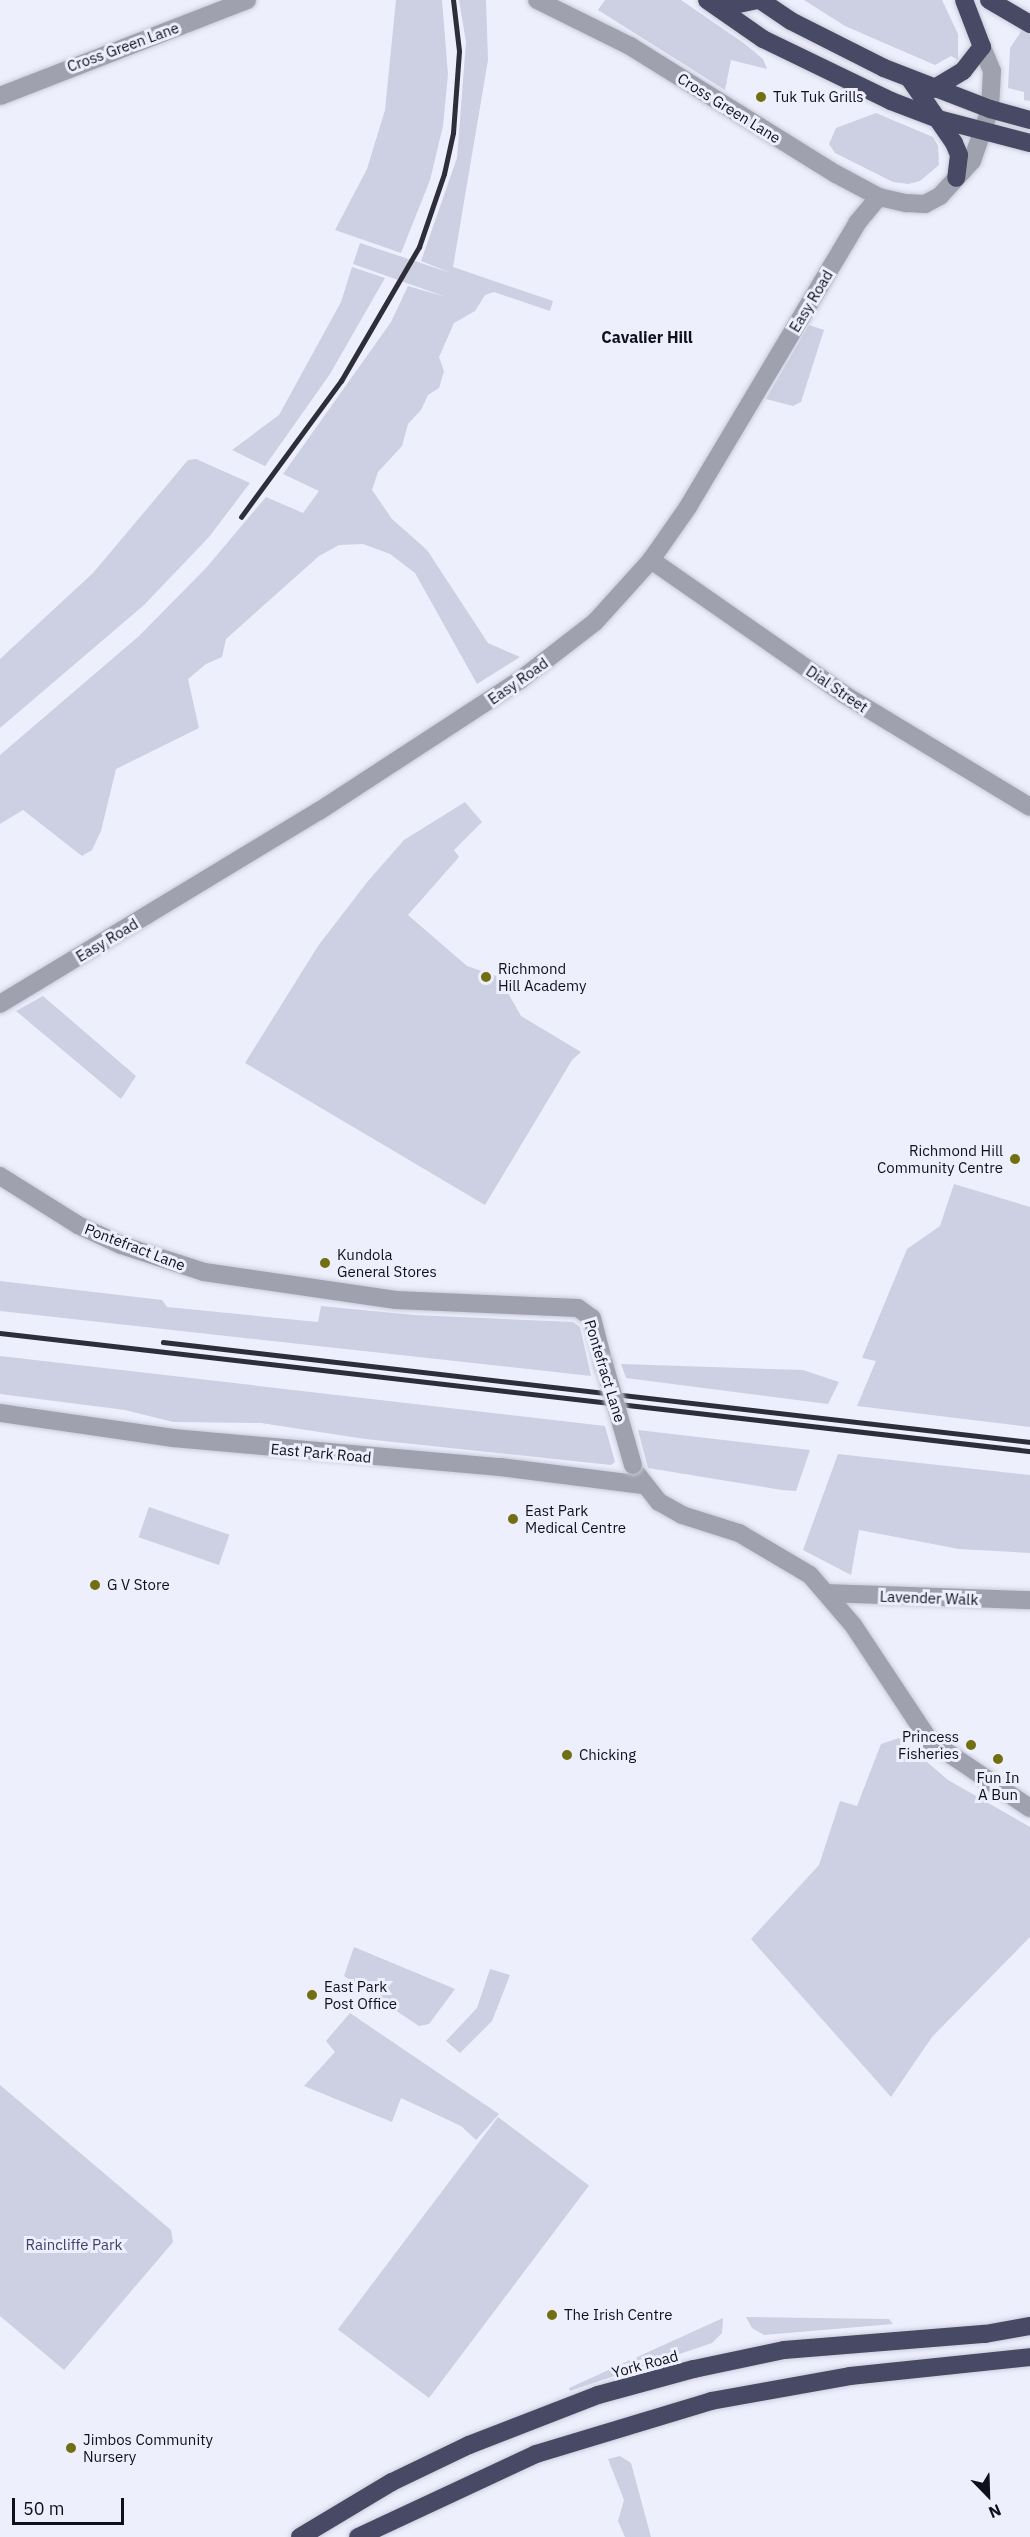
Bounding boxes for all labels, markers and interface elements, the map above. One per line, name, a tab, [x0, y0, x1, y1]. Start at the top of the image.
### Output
street label: Cross Green Lane	[65, 18, 181, 76]
street label: Cross Green Lane	[674, 69, 784, 147]
place label: Tuk Tuk Grills	[773, 88, 864, 106]
marker: Tuk Tuk Grills	[754, 90, 768, 104]
street label: Easy Road	[785, 267, 837, 335]
district label: Cavalier Hill	[601, 327, 693, 347]
street label: Easy Road	[484, 654, 552, 708]
street label: Dial Street	[803, 662, 871, 716]
street label: Easy Road	[73, 914, 141, 966]
place label: Richmond Hill Academy	[498, 959, 587, 994]
marker: Richmond Hill Academy	[479, 970, 493, 984]
place label: Richmond Hill Community Centre	[877, 1141, 1003, 1176]
marker: Richmond Hill Community Centre	[1008, 1152, 1022, 1166]
street label: Pontefract Lane	[82, 1220, 188, 1274]
place label: Kundola General Stores	[337, 1245, 437, 1280]
marker: Kundola General Stores	[318, 1256, 332, 1270]
street label: Pontefract Lane	[581, 1318, 629, 1424]
street label: East Park Road	[270, 1440, 372, 1466]
place label: East Park Medical Centre	[525, 1501, 626, 1536]
marker: East Park Medical Centre	[506, 1512, 520, 1526]
place label: G V Store	[107, 1576, 170, 1594]
marker: G V Store	[88, 1578, 102, 1592]
street label: Lavender Walk	[879, 1587, 979, 1609]
place label: Princess Fisheries	[898, 1727, 959, 1762]
marker: Princess Fisheries	[964, 1738, 978, 1752]
place label: Chicking	[579, 1746, 636, 1764]
marker: Chicking	[560, 1748, 574, 1762]
marker: Fun In A Bun	[991, 1752, 1005, 1766]
place label: Fun In A Bun	[976, 1768, 1020, 1803]
place label: East Park Post Office	[324, 1977, 397, 2012]
marker: East Park Post Office	[305, 1988, 319, 2002]
park label: Raincliffe Park	[26, 2236, 122, 2254]
place label: The Irish Centre	[564, 2306, 672, 2324]
marker: The Irish Centre	[545, 2308, 559, 2322]
street label: York Road	[610, 2347, 680, 2381]
place label: Jimbos Community Nursery	[83, 2430, 213, 2465]
marker: Jimbos Community Nursery	[64, 2441, 78, 2455]
north arrow	[958, 2465, 1018, 2525]
scale bar	[15, 2486, 128, 2524]
text: 50 m	[23, 2497, 65, 2520]
text: N	[986, 2500, 1004, 2523]

